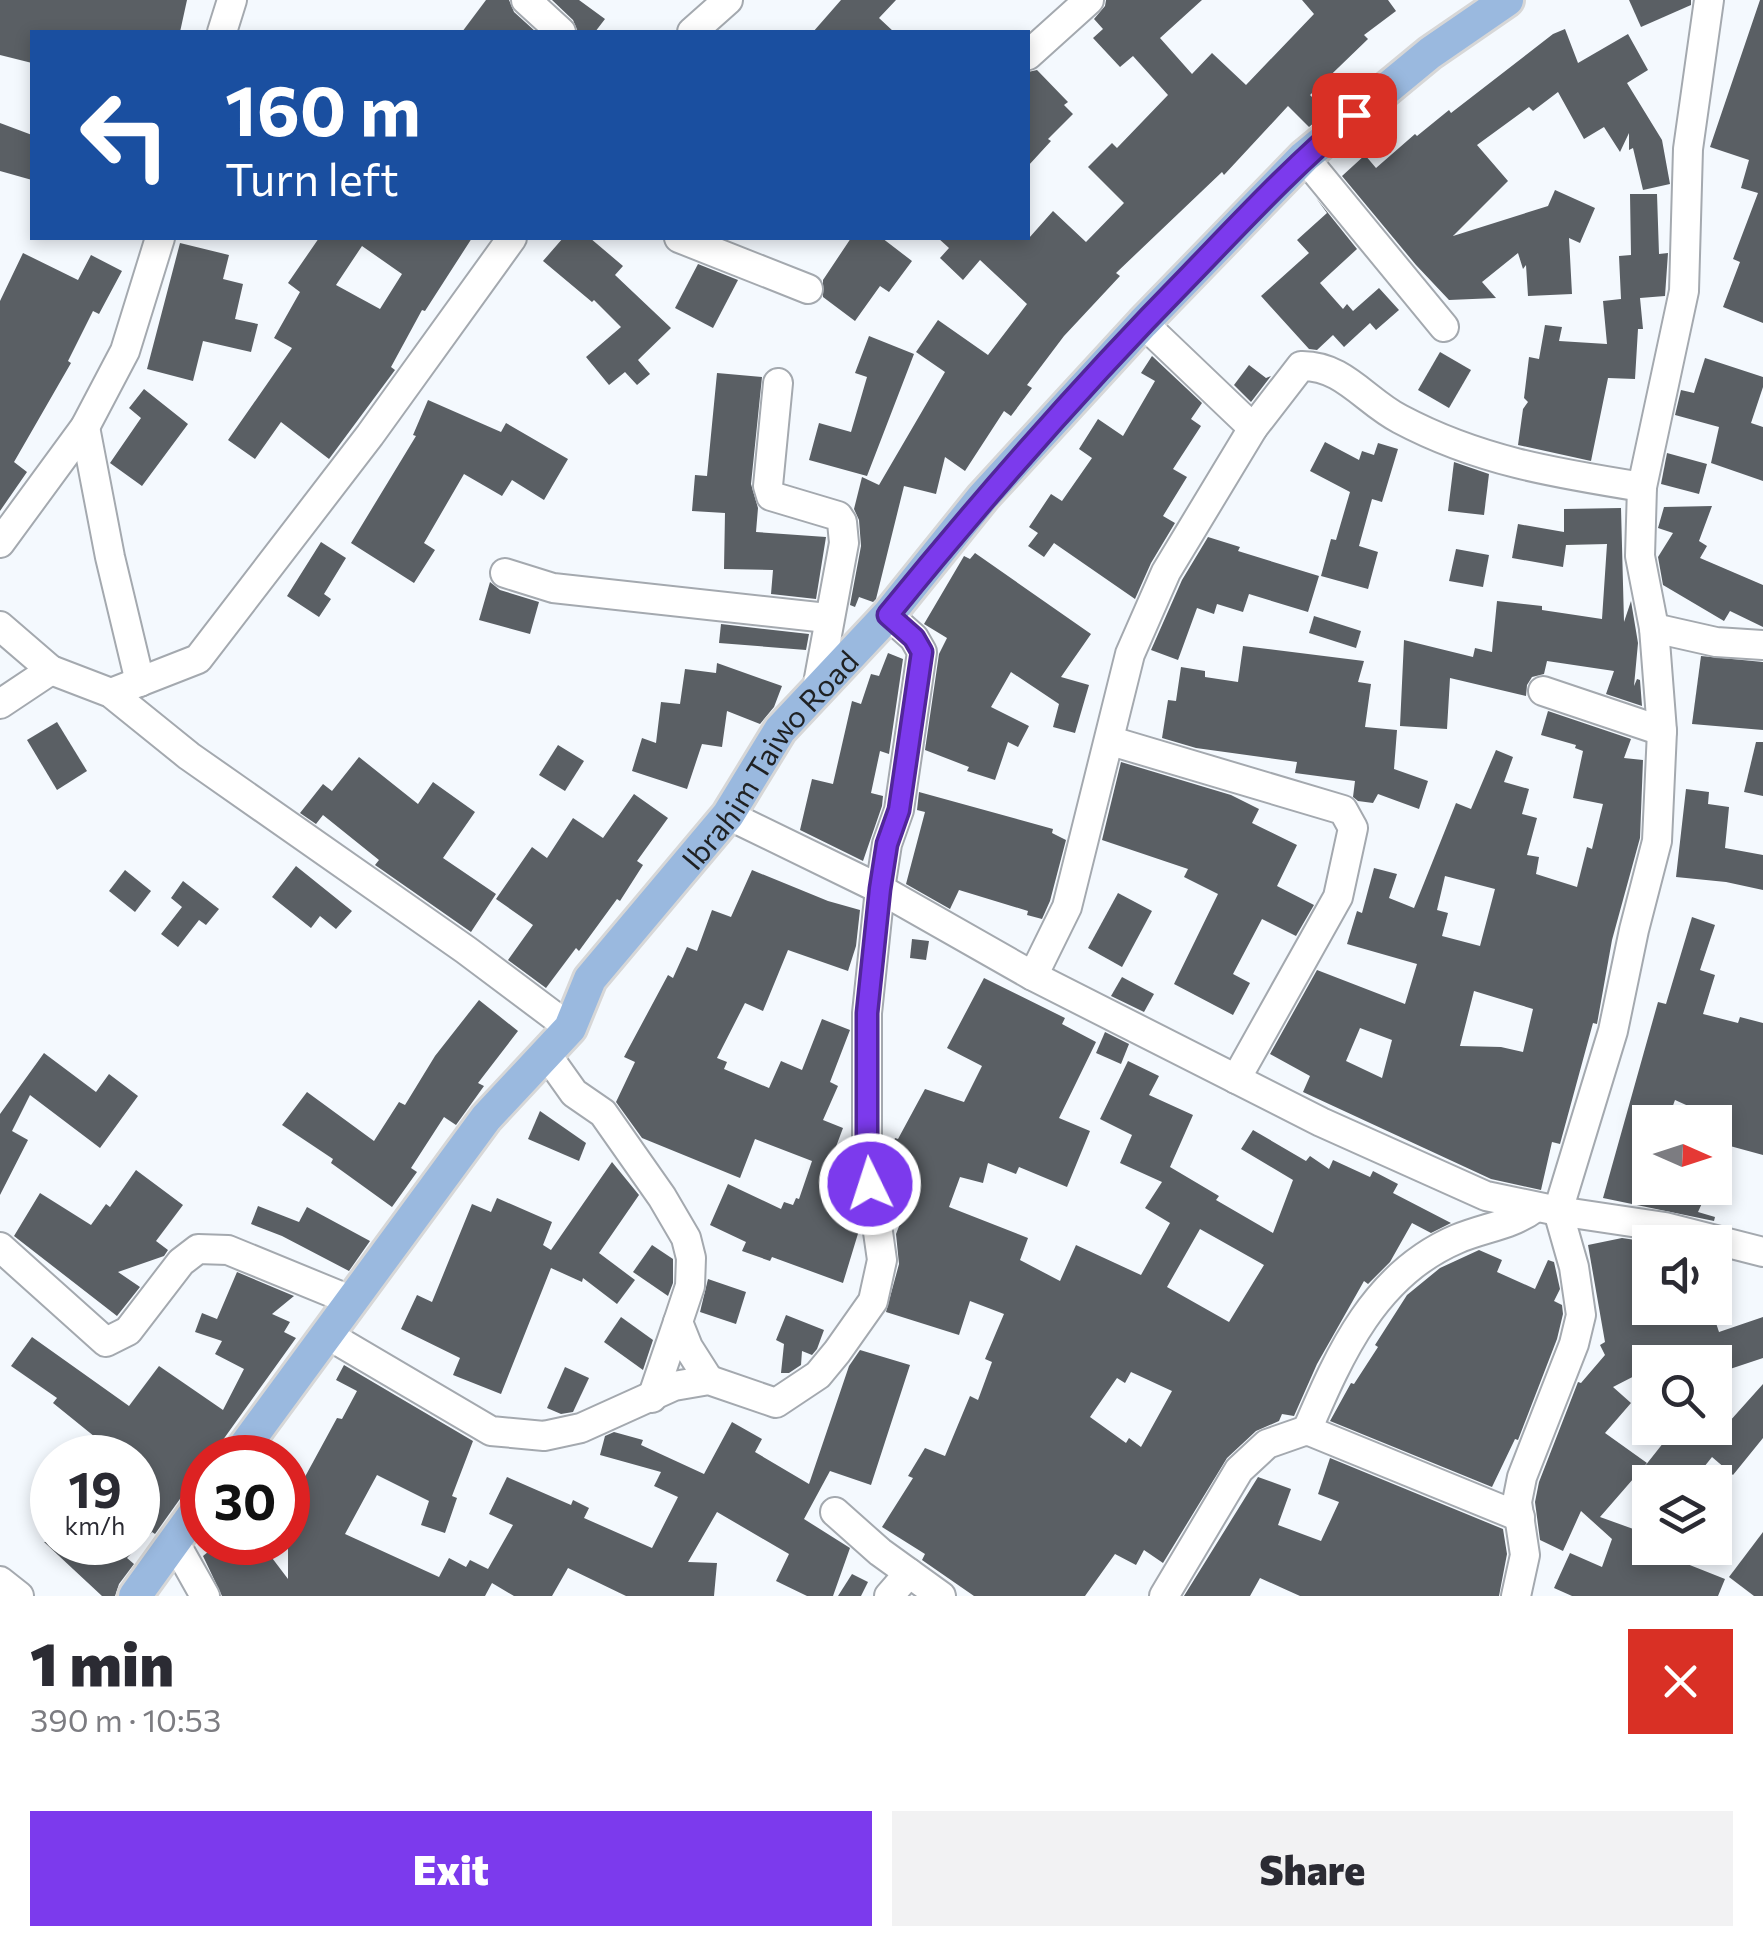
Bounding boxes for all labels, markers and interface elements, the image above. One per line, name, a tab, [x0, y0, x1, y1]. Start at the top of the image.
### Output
text: 160 m	[225, 65, 421, 150]
icon: left	[60, 70, 190, 200]
pin	[1312, 73, 1397, 158]
icon: arrive	[1327, 88, 1382, 143]
text: Turn left	[225, 150, 399, 205]
street label: Ibrahim Taiwo Road	[672, 642, 865, 876]
north arrow	[1632, 1105, 1732, 1205]
map controls	[1632, 1105, 1732, 1565]
position arrow	[818, 1132, 922, 1236]
button: sound	[1632, 1225, 1732, 1325]
button: search	[1632, 1345, 1732, 1445]
speed limit sign: 30	[180, 1435, 310, 1565]
text: 19	[68, 1457, 122, 1518]
button: layers	[1632, 1465, 1732, 1565]
text: km/h	[65, 1510, 125, 1540]
text: 1 min	[30, 1625, 174, 1698]
button: close	[1628, 1629, 1733, 1734]
text: 390 m · 10:53	[30, 1699, 221, 1739]
button: Exit	[30, 1811, 872, 1926]
button: Share	[892, 1811, 1733, 1926]

